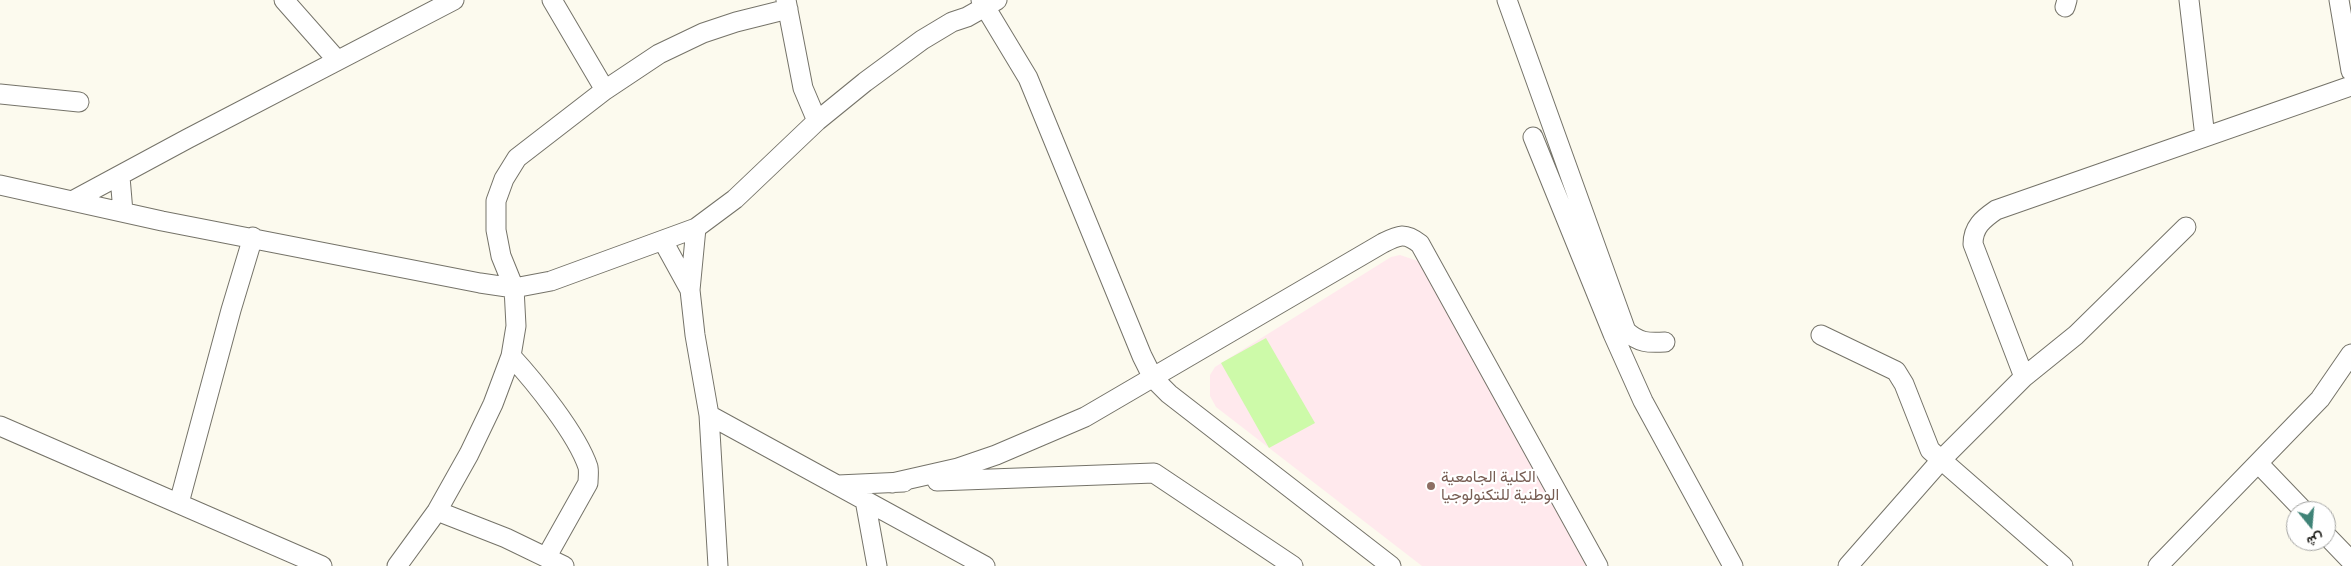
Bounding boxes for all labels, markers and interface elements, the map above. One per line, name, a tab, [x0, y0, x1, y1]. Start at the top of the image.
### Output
place label: الكلية الجامعية الوطنية للتكنولوجيا	[1441, 467, 1559, 505]
marker: الكلية الجامعية الوطنية للتكنولوجيا	[1425, 480, 1437, 492]
north arrow	[2286, 501, 2336, 551]
text: ش	[2305, 529, 2326, 550]

